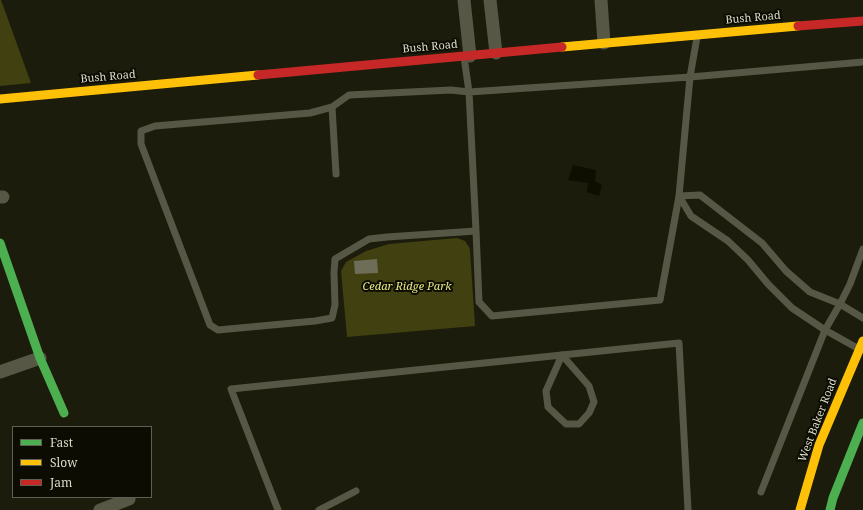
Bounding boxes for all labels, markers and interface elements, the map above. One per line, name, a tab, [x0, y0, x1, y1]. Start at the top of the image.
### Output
street label: Bush Road	[725, 9, 781, 27]
street label: Bush Road	[402, 38, 458, 56]
street label: Bush Road	[80, 68, 136, 86]
park label: Cedar Ridge Park	[362, 280, 452, 294]
street label: West Baker Road	[796, 376, 840, 464]
legend	[12, 426, 152, 498]
text: Fast	[50, 434, 73, 451]
text: Slow	[50, 454, 78, 471]
text: Jam	[50, 474, 72, 491]

